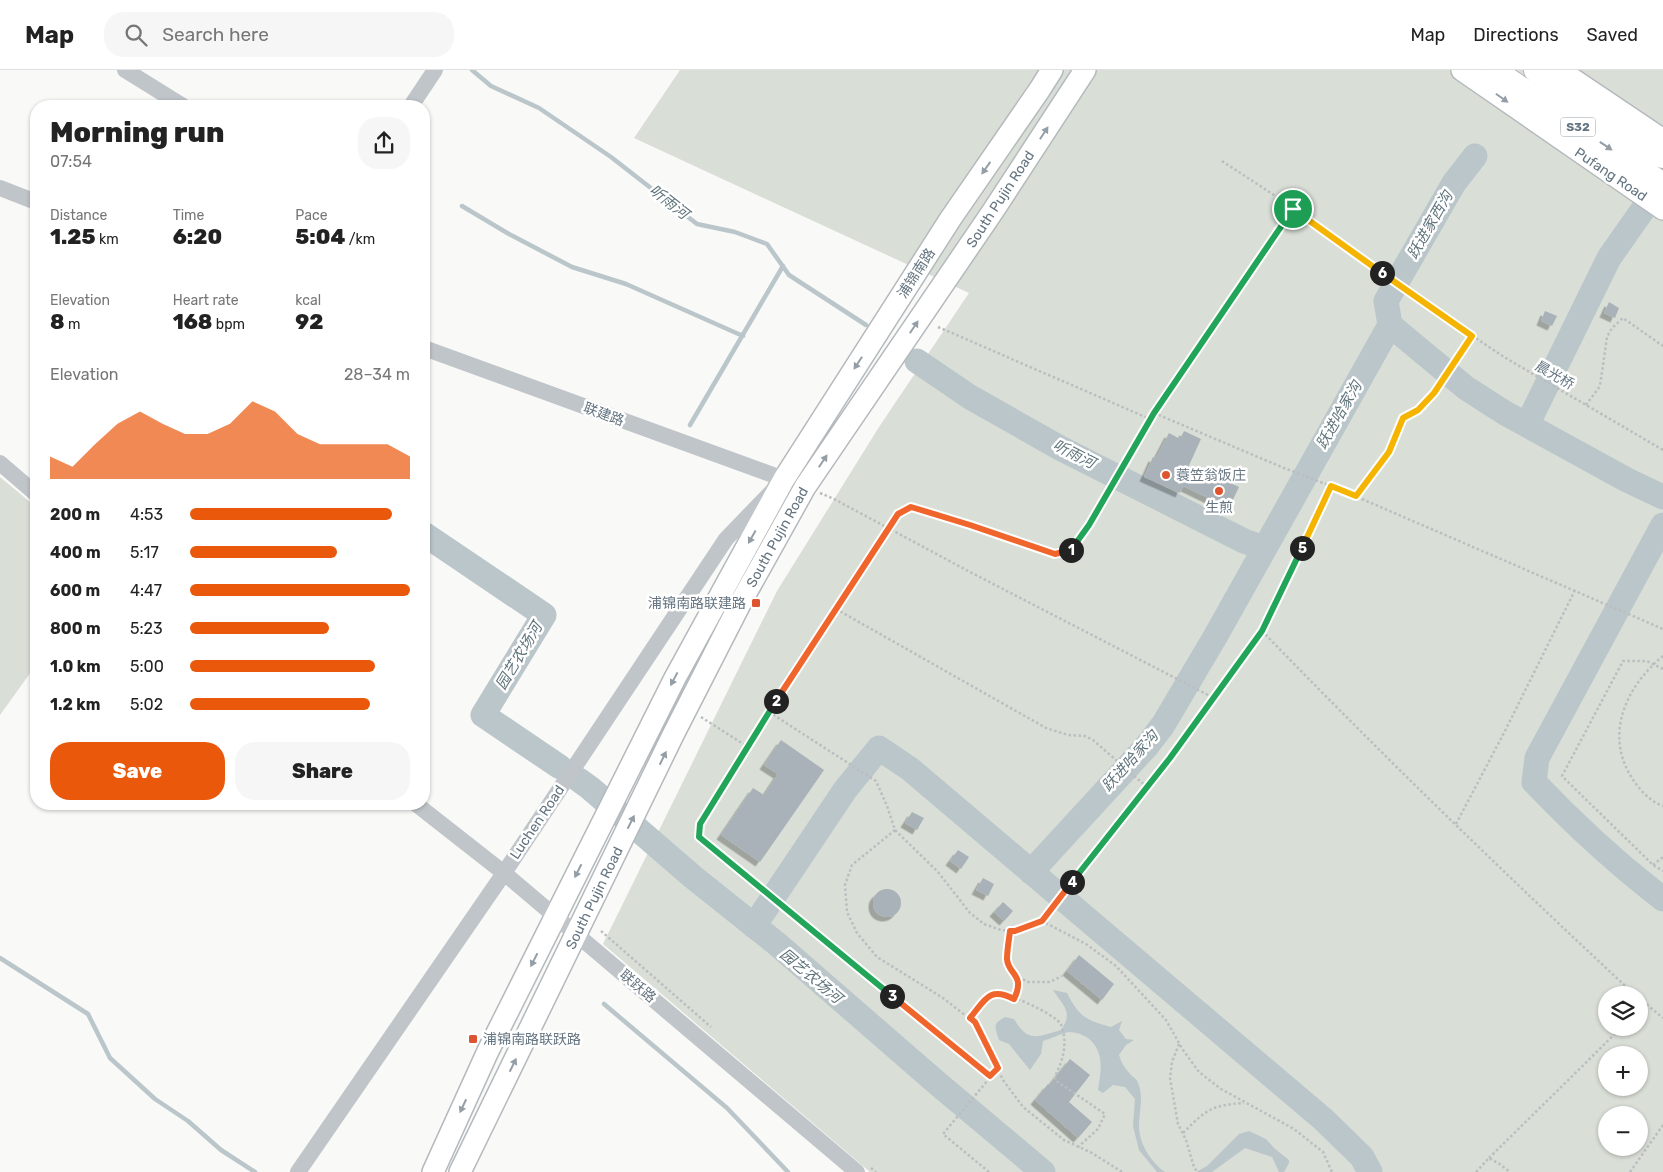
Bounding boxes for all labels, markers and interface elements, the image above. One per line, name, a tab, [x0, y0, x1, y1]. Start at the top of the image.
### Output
search box	[104, 12, 454, 57]
text: Map	[25, 21, 74, 49]
icon: search	[122, 21, 150, 49]
text: Search here	[162, 23, 269, 46]
text: Map	[1410, 24, 1445, 46]
text: Directions	[1473, 24, 1559, 46]
text: Saved	[1587, 24, 1638, 46]
one-way arrow	[1495, 93, 1508, 103]
text: Morning run	[50, 116, 224, 149]
button: share	[358, 117, 410, 169]
road number: S32	[1560, 118, 1596, 136]
one-way arrow	[1039, 127, 1048, 140]
one-way arrow	[1600, 141, 1613, 151]
street label: Pufang Road	[1571, 144, 1650, 205]
street label: South Pujin Road	[963, 148, 1038, 251]
text: 07:54	[50, 152, 92, 171]
one-way arrow	[981, 162, 991, 175]
water label: 听雨河	[646, 181, 695, 225]
water label: 跃进家西沟	[1403, 186, 1458, 262]
pin	[1272, 188, 1314, 230]
icon: arrive	[1279, 195, 1307, 223]
text: Distance	[50, 207, 107, 224]
text: Time	[173, 207, 204, 224]
text: Pace	[295, 207, 327, 224]
text: 1.25	[50, 224, 96, 249]
text: 6:20	[173, 224, 222, 249]
text: 5:04	[295, 224, 345, 249]
text: km	[96, 231, 119, 248]
text: /km	[345, 231, 375, 248]
street label: 浦锦南路	[894, 245, 939, 301]
pin: 6	[1370, 260, 1394, 286]
text: 6	[1378, 265, 1387, 282]
text: Elevation	[50, 292, 110, 309]
text: Heart rate	[173, 292, 239, 309]
text: kcal	[295, 292, 321, 309]
text: 8	[50, 309, 65, 334]
text: 168	[173, 309, 212, 334]
text: 92	[295, 309, 323, 334]
text: m	[65, 316, 80, 333]
text: bpm	[212, 316, 245, 333]
one-way arrow	[909, 320, 919, 333]
one-way arrow	[853, 356, 863, 369]
street label: 晨光桥	[1532, 358, 1577, 393]
text: Elevation	[50, 365, 119, 384]
text: 28–34 m	[344, 365, 410, 384]
water label: 跃进哈家沟	[1312, 376, 1367, 452]
street label: 联建路	[581, 399, 626, 430]
water label: 听雨河	[1050, 436, 1101, 474]
one-way arrow	[818, 454, 828, 468]
place label: 蓑笠翁饭庄	[1176, 467, 1246, 484]
marker: 蓑笠翁饭庄	[1160, 469, 1172, 481]
street label: South Pujin Road	[743, 484, 812, 590]
marker: 生煎	[1213, 485, 1225, 497]
place label: 生煎	[1205, 499, 1233, 516]
text: 200 m	[50, 505, 100, 524]
text: 4:53	[130, 505, 163, 524]
one-way arrow	[748, 530, 757, 543]
pin: 5	[1290, 536, 1314, 560]
pin: 1	[1058, 538, 1084, 562]
text: 5	[1298, 540, 1307, 557]
text: 1	[1068, 542, 1075, 559]
text: 400 m	[50, 543, 101, 562]
text: 5:17	[130, 543, 159, 562]
text: 600 m	[50, 581, 100, 600]
text: 4:47	[130, 581, 162, 600]
place label: 浦锦南路联建路	[648, 595, 746, 612]
marker: 浦锦南路联建路	[750, 597, 762, 609]
water label: 园艺农场河	[492, 617, 548, 693]
text: 800 m	[50, 619, 101, 638]
text: 5:23	[130, 619, 163, 638]
text: 1.0 km	[50, 657, 101, 676]
text: 5:00	[130, 657, 164, 676]
one-way arrow	[670, 672, 678, 687]
pin: 2	[764, 688, 788, 714]
text: 2	[772, 693, 781, 710]
text: 1.2 km	[50, 695, 100, 714]
text: 5:02	[130, 695, 163, 714]
water label: 跃进哈家沟	[1098, 726, 1163, 795]
button: Save	[50, 742, 225, 800]
button: Share	[235, 742, 410, 800]
one-way arrow	[659, 751, 667, 765]
street label: Luchen Road	[507, 782, 568, 862]
one-way arrow	[627, 815, 635, 830]
street label: South Pujin Road	[562, 844, 627, 952]
one-way arrow	[574, 864, 582, 878]
pin: 4	[1060, 870, 1084, 894]
text: 4	[1068, 874, 1077, 891]
water label: 园艺农场河	[776, 945, 848, 1009]
one-way arrow	[529, 953, 537, 967]
street label: 联跃路	[616, 966, 659, 1006]
pin: 3	[880, 984, 904, 1008]
map controls	[1598, 986, 1648, 1156]
button: layers	[1598, 986, 1648, 1036]
text: 3	[888, 988, 897, 1005]
place label: 浦锦南路联跃路	[483, 1031, 581, 1048]
marker: 浦锦南路联跃路	[467, 1033, 479, 1045]
button: +	[1598, 1046, 1648, 1096]
one-way arrow	[509, 1058, 517, 1073]
one-way arrow	[458, 1099, 466, 1113]
button: −	[1598, 1106, 1648, 1156]

